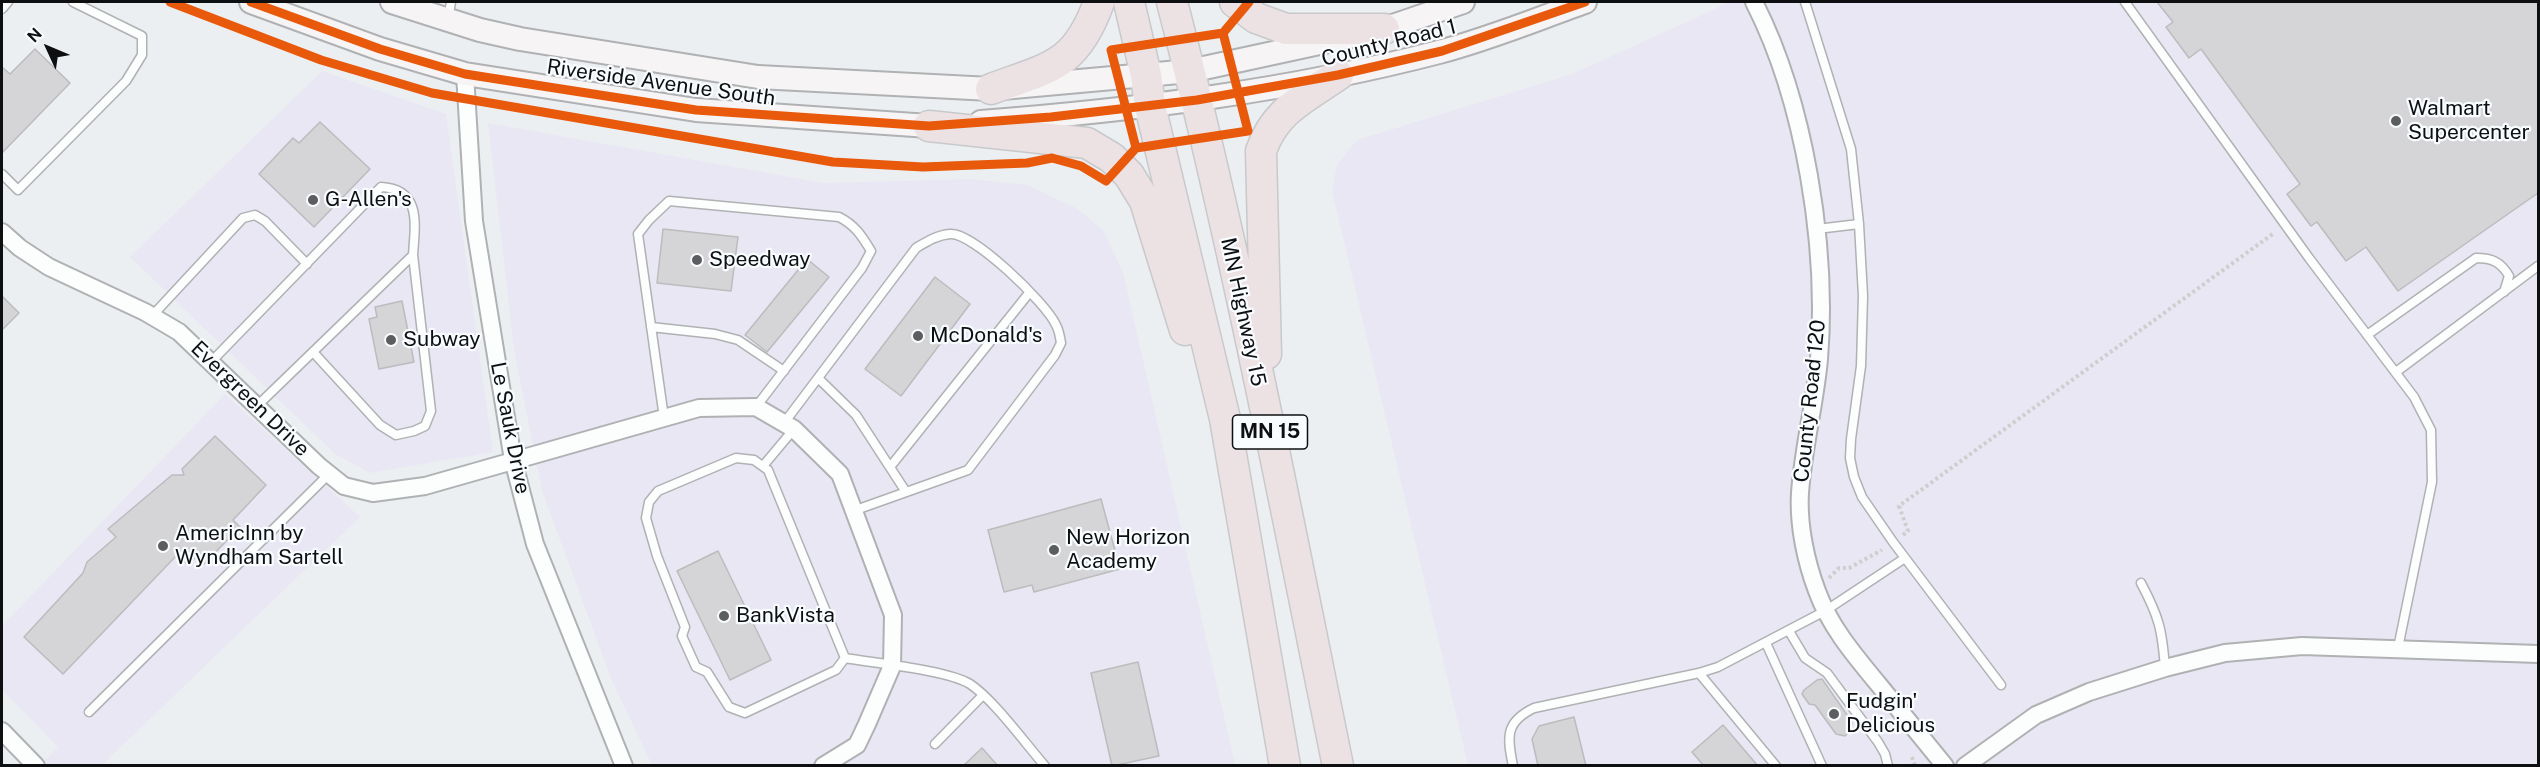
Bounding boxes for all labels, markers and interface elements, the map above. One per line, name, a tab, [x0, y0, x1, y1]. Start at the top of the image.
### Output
street label: County Road 1	[1319, 14, 1459, 72]
north arrow	[18, 18, 78, 78]
text: N	[24, 24, 46, 46]
street label: Riverside Avenue South	[545, 54, 777, 112]
place label: Walmart Supercenter	[2408, 96, 2530, 146]
marker: Walmart Supercenter	[2389, 114, 2403, 128]
place label: G-Allen's	[325, 187, 412, 213]
marker: G-Allen's	[306, 193, 320, 207]
street label: MN Highway 15	[1215, 235, 1271, 389]
place label: Speedway	[709, 247, 811, 273]
marker: Speedway	[690, 253, 704, 267]
street label: County Road 120	[1789, 318, 1831, 484]
place label: McDonald's	[930, 323, 1042, 349]
place label: Subway	[403, 327, 480, 353]
marker: McDonald's	[911, 329, 925, 343]
marker: Subway	[384, 333, 398, 347]
street label: Evergreen Drive	[185, 336, 315, 462]
street label: Le Sauk Drive	[485, 360, 535, 496]
road number: MN 15	[1232, 415, 1308, 449]
place label: AmericInn by Wyndham Sartell	[175, 521, 344, 571]
place label: New Horizon Academy	[1066, 525, 1190, 575]
marker: AmericInn by Wyndham Sartell	[156, 539, 170, 553]
marker: New Horizon Academy	[1047, 543, 1061, 557]
place label: BankVista	[736, 603, 835, 629]
marker: BankVista	[717, 609, 731, 623]
place label: Fudgin' Delicious	[1846, 689, 1935, 739]
marker: Fudgin' Delicious	[1827, 707, 1841, 721]

